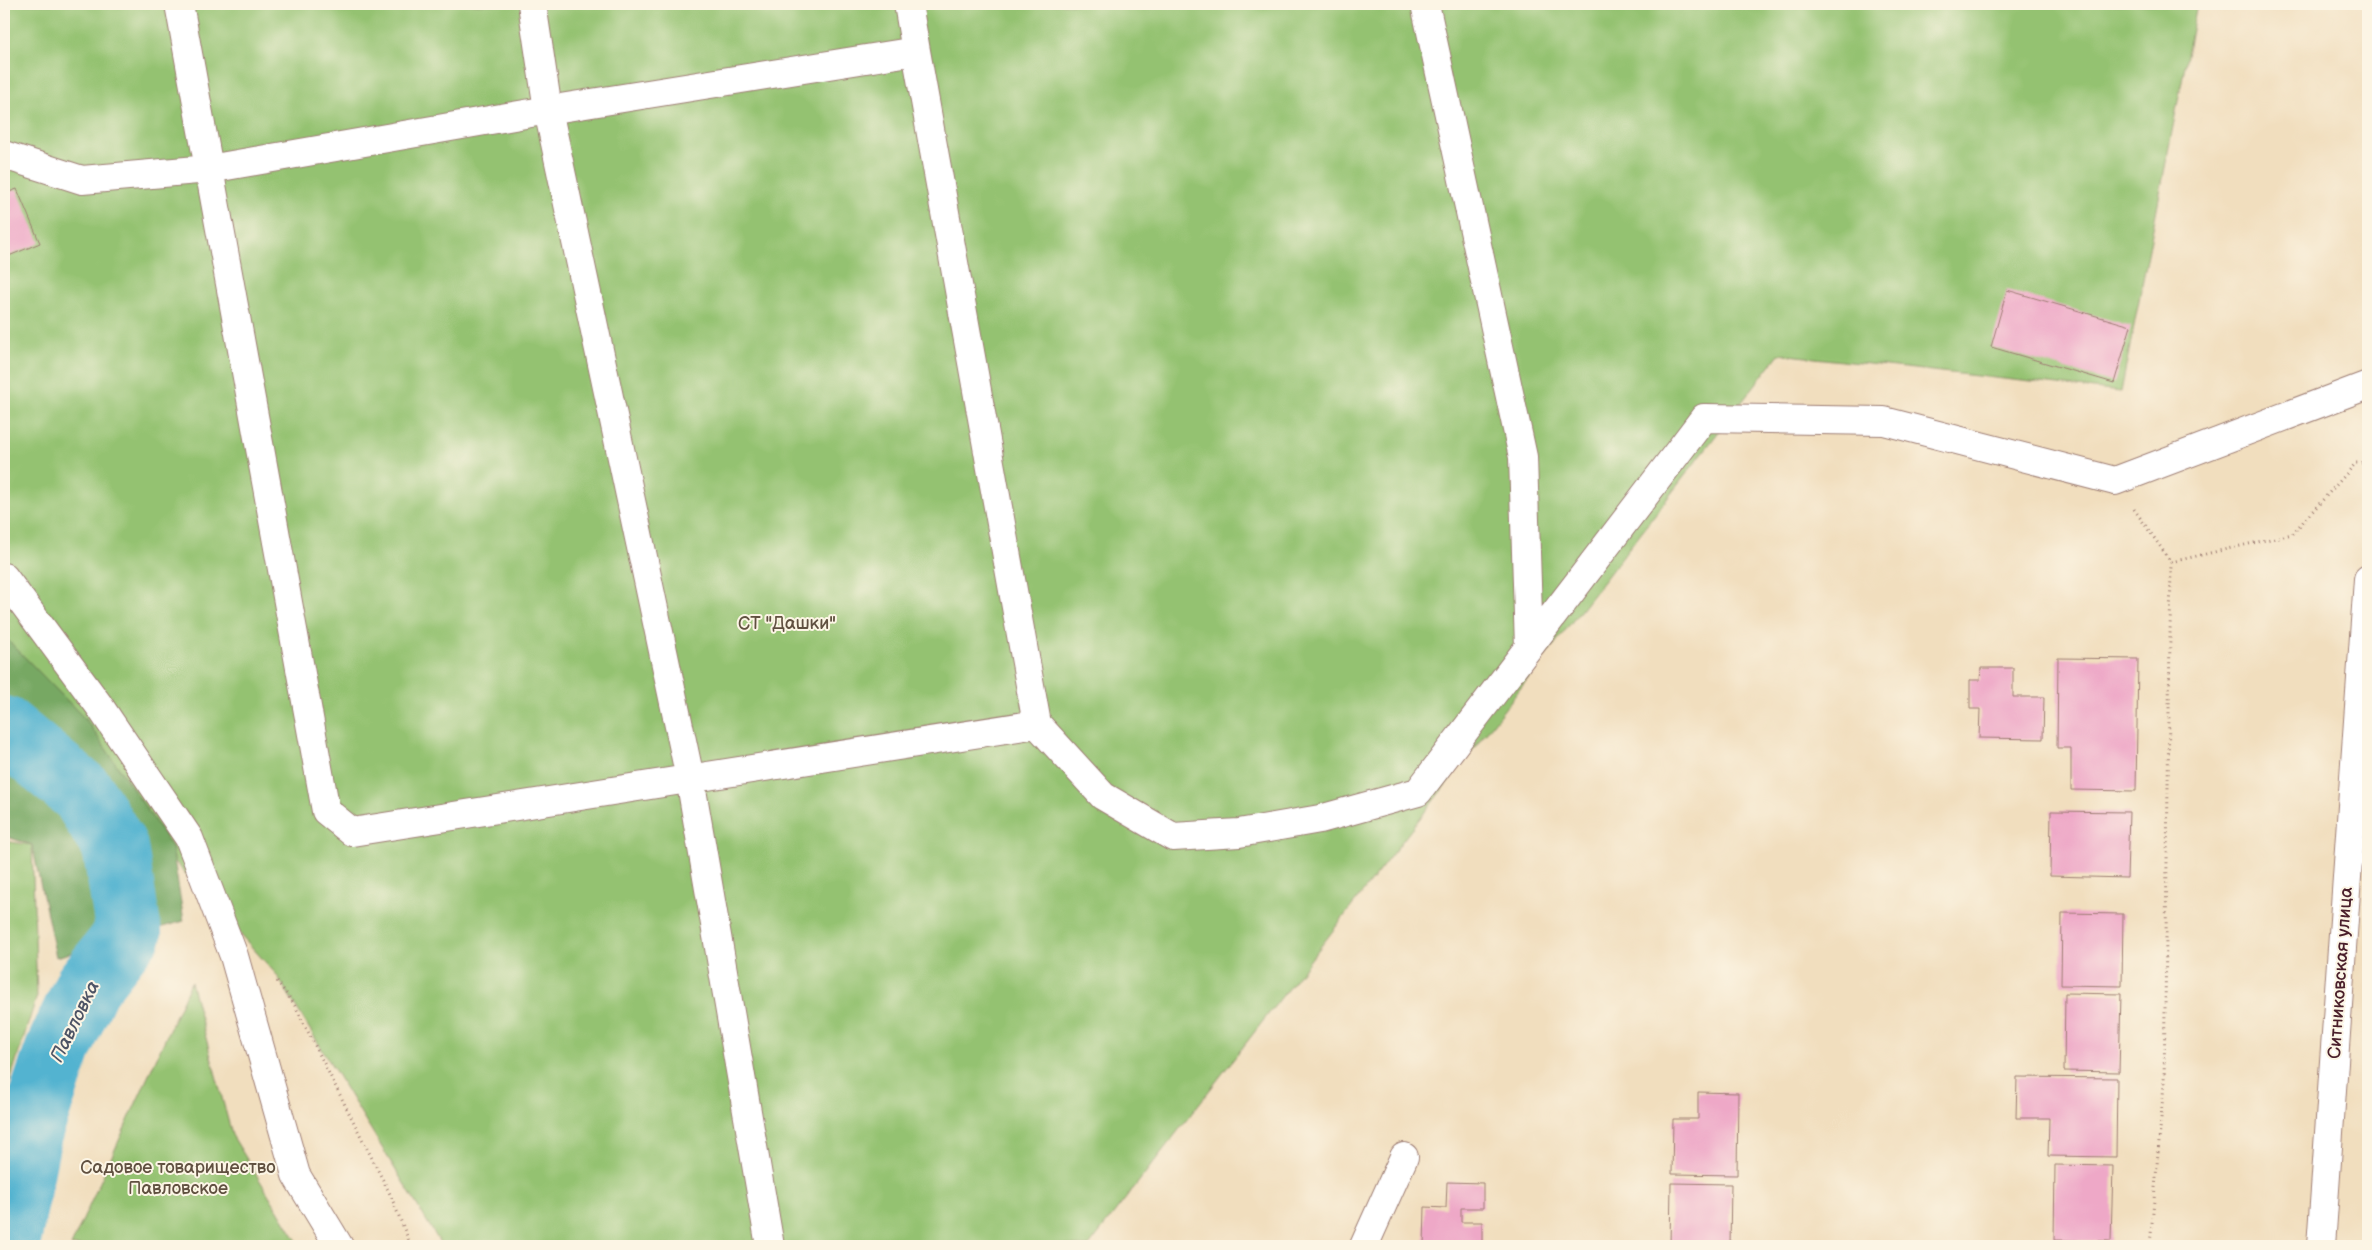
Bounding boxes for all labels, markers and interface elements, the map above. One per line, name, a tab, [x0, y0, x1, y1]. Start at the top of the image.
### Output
park label: СТ "Дашки"	[738, 613, 836, 634]
street label: Ситниковская улица	[2324, 886, 2357, 1060]
water label: Павловка	[46, 977, 105, 1066]
park label: Садовое товарищество Павловское	[80, 1157, 276, 1199]

